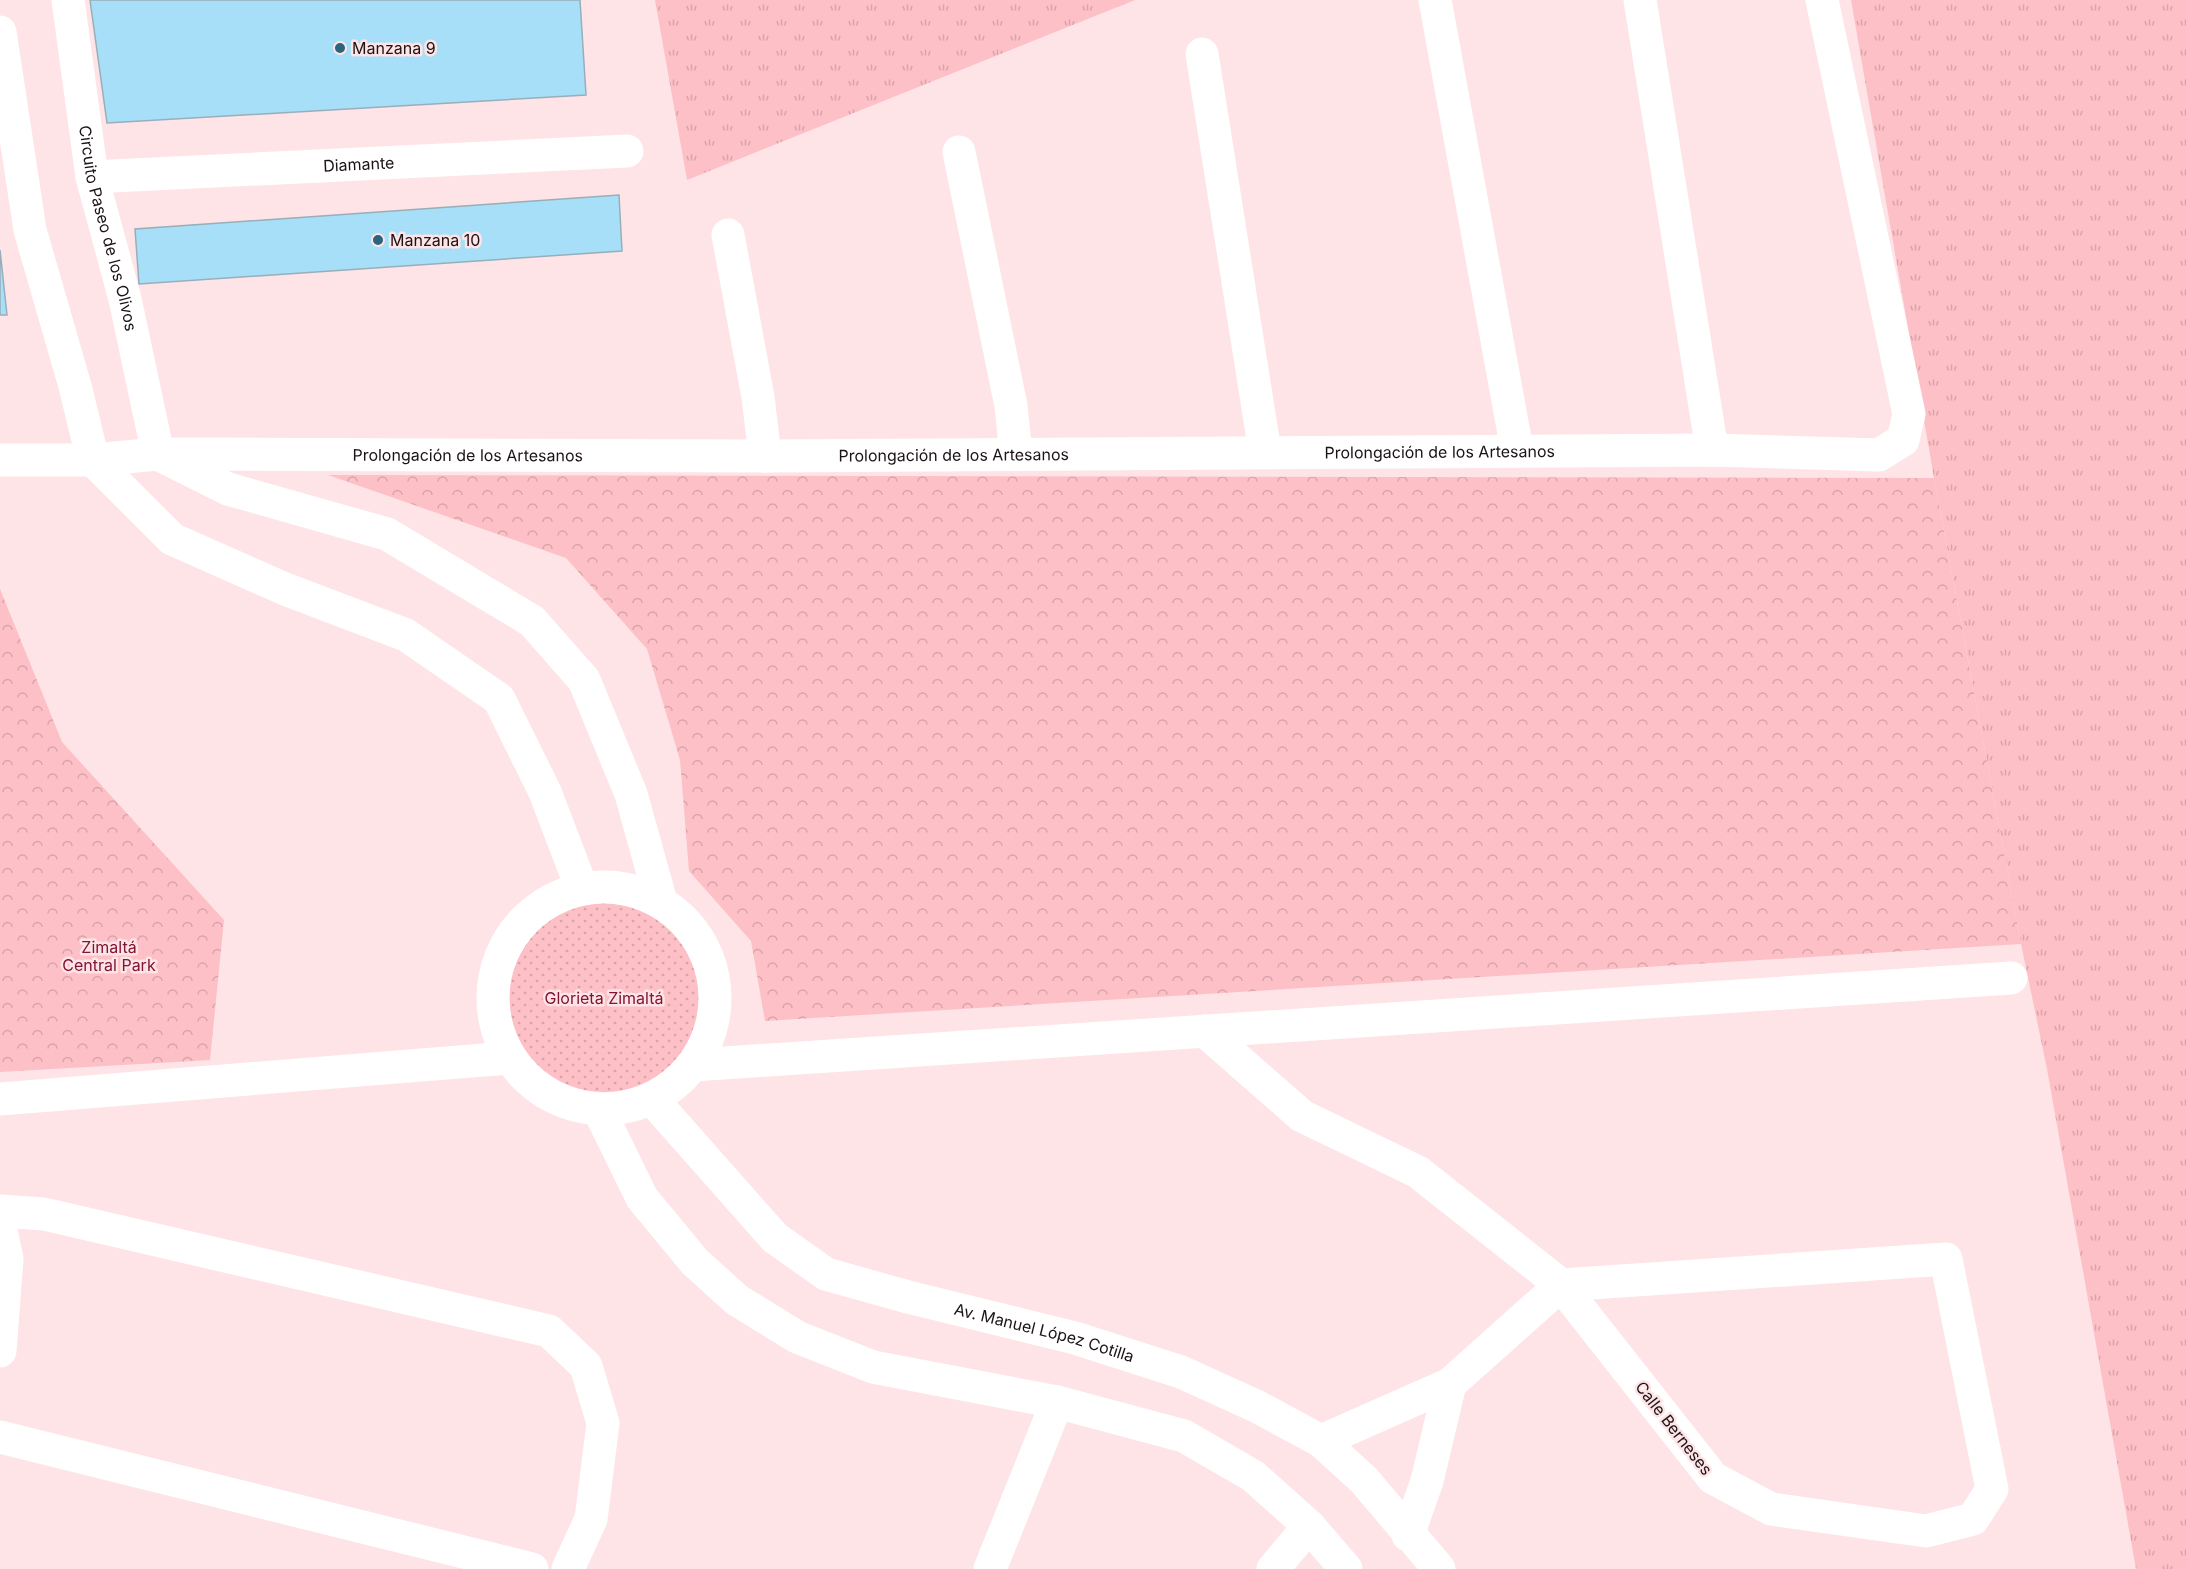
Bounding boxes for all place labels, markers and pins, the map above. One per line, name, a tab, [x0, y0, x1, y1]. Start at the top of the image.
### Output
place label: Manzana 9	[352, 38, 436, 58]
marker: Manzana 9	[333, 41, 347, 55]
place label: Manzana 10	[390, 230, 480, 250]
marker: Manzana 10	[371, 233, 385, 247]

